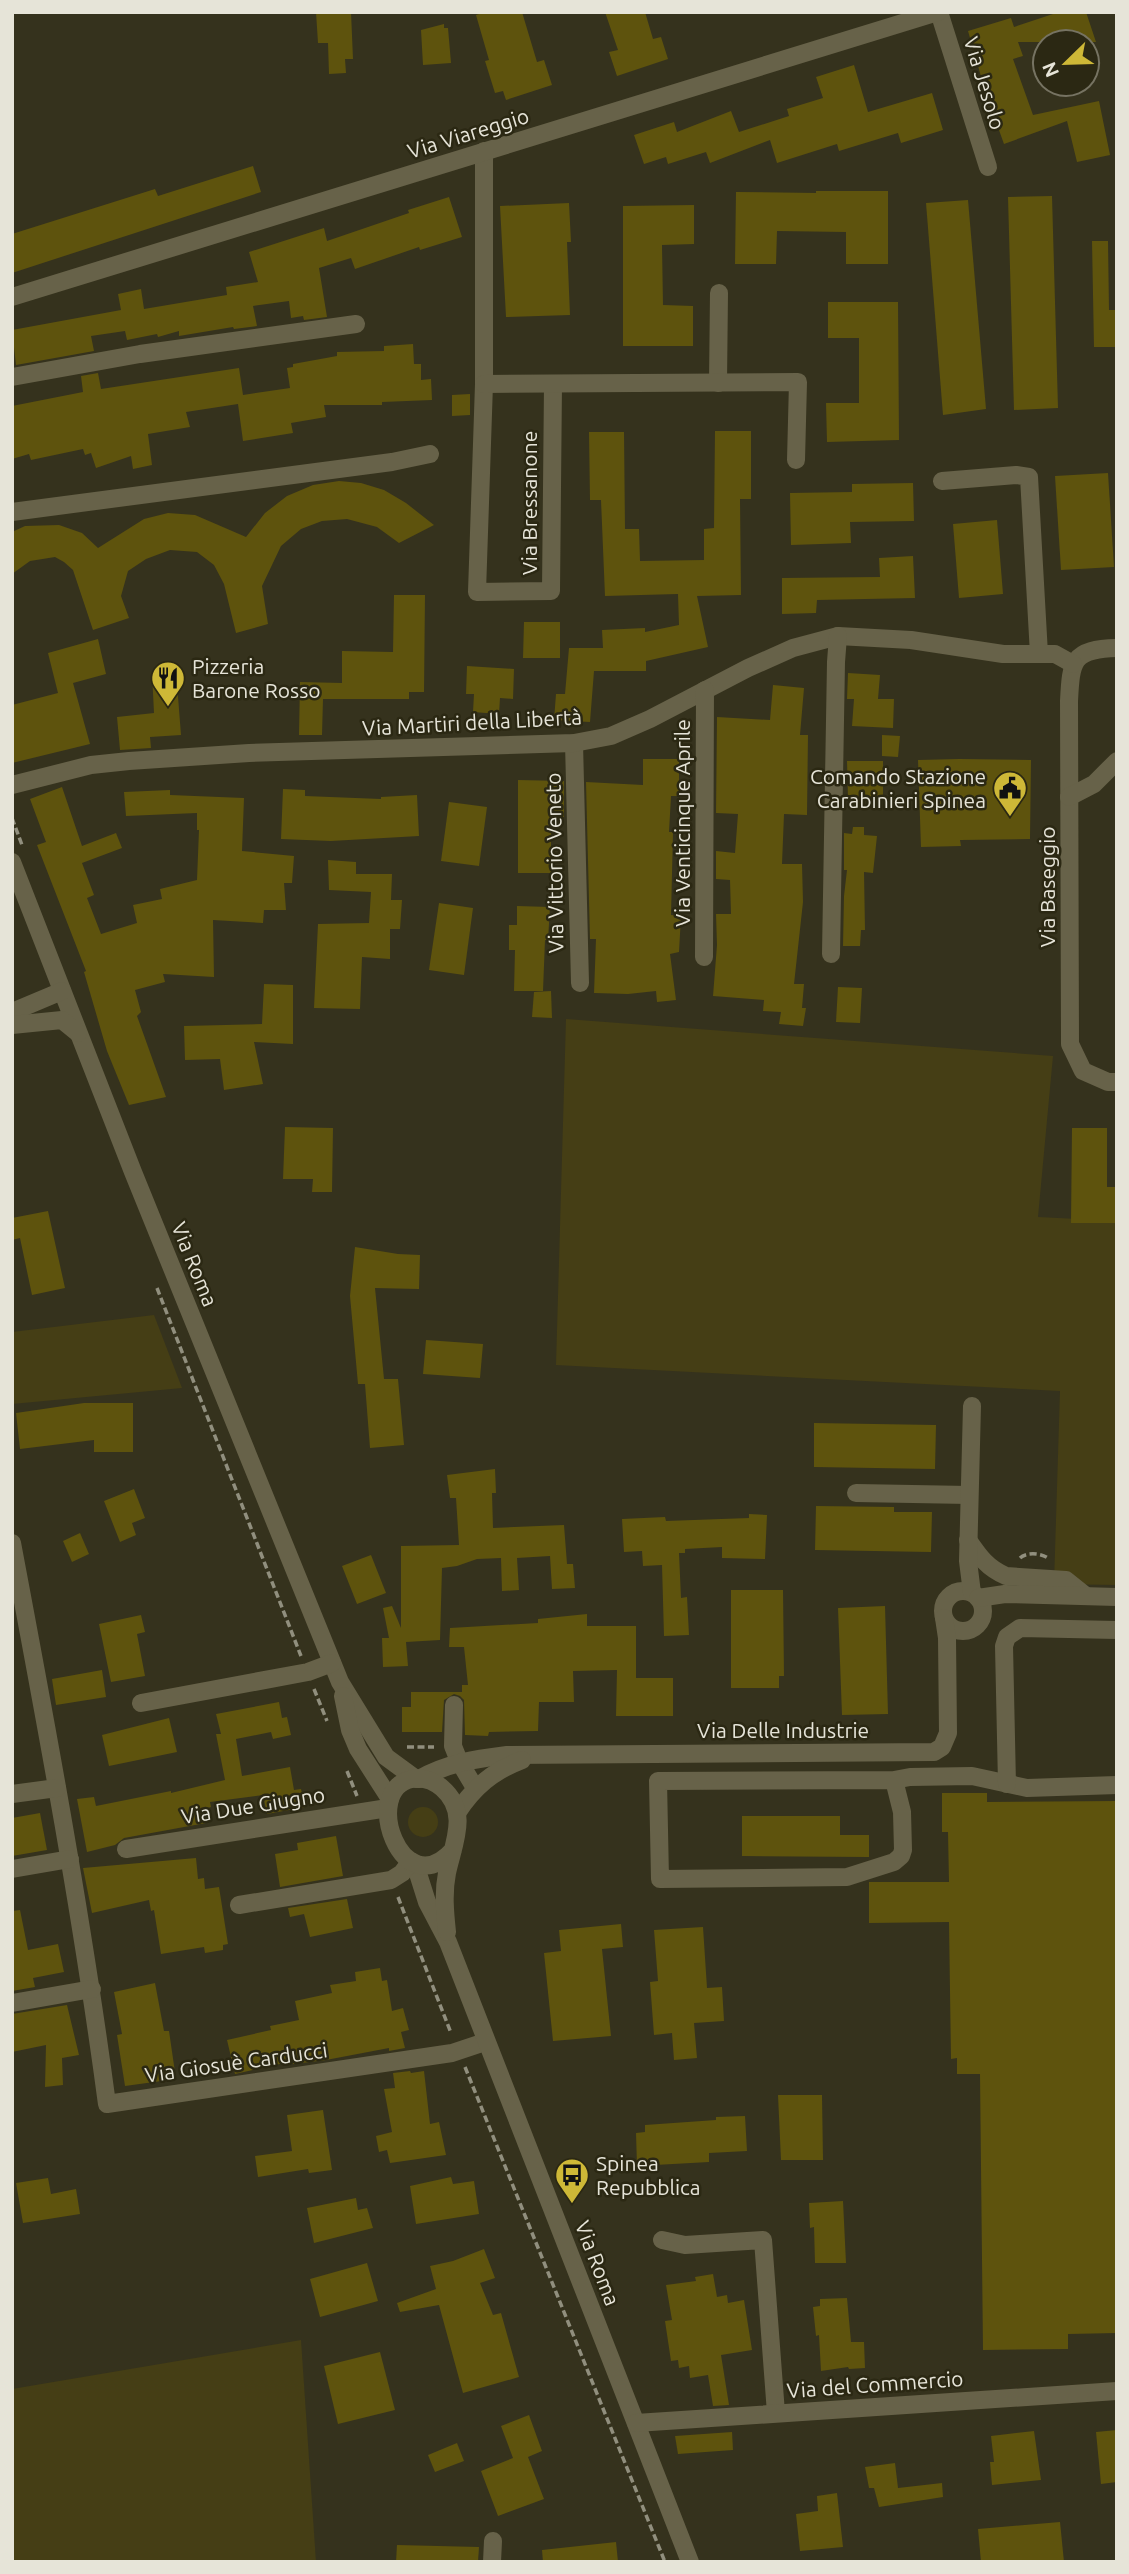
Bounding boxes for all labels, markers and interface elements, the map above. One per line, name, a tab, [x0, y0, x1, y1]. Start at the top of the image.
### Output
north arrow	[1031, 28, 1101, 98]
street label: Via Jesolo	[960, 34, 1010, 132]
text: N	[1037, 59, 1063, 80]
street label: Via Viareggio	[404, 103, 532, 163]
street label: Via Bressanone	[517, 431, 541, 575]
place label: Pizzeria Barone Rosso	[192, 654, 321, 702]
restaurant icon: Pizzeria Barone Rosso	[149, 659, 187, 708]
street label: Via Martiri della Libertà	[361, 704, 583, 740]
street label: Via Venticinque Aprile	[670, 719, 694, 927]
place label: Comando Stazione Carabinieri Spinea	[810, 764, 986, 812]
public building icon: Comando Stazione Carabinieri Spinea	[991, 769, 1029, 818]
street label: Via Vittorio Veneto	[540, 772, 568, 954]
street label: Via Baseggio	[1035, 826, 1059, 948]
street label: Via Roma	[167, 1218, 223, 1310]
street label: Via Delle Industrie	[697, 1718, 869, 1742]
street label: Via Due Giugno	[179, 1782, 327, 1828]
street label: Via Giosuè Carducci	[143, 2037, 329, 2087]
place label: Spinea Repubblica	[596, 2151, 701, 2199]
bus stop icon: Spinea Repubblica	[553, 2156, 591, 2205]
street label: Via Roma	[571, 2217, 625, 2309]
street label: Via del Commercio	[786, 2366, 964, 2402]

